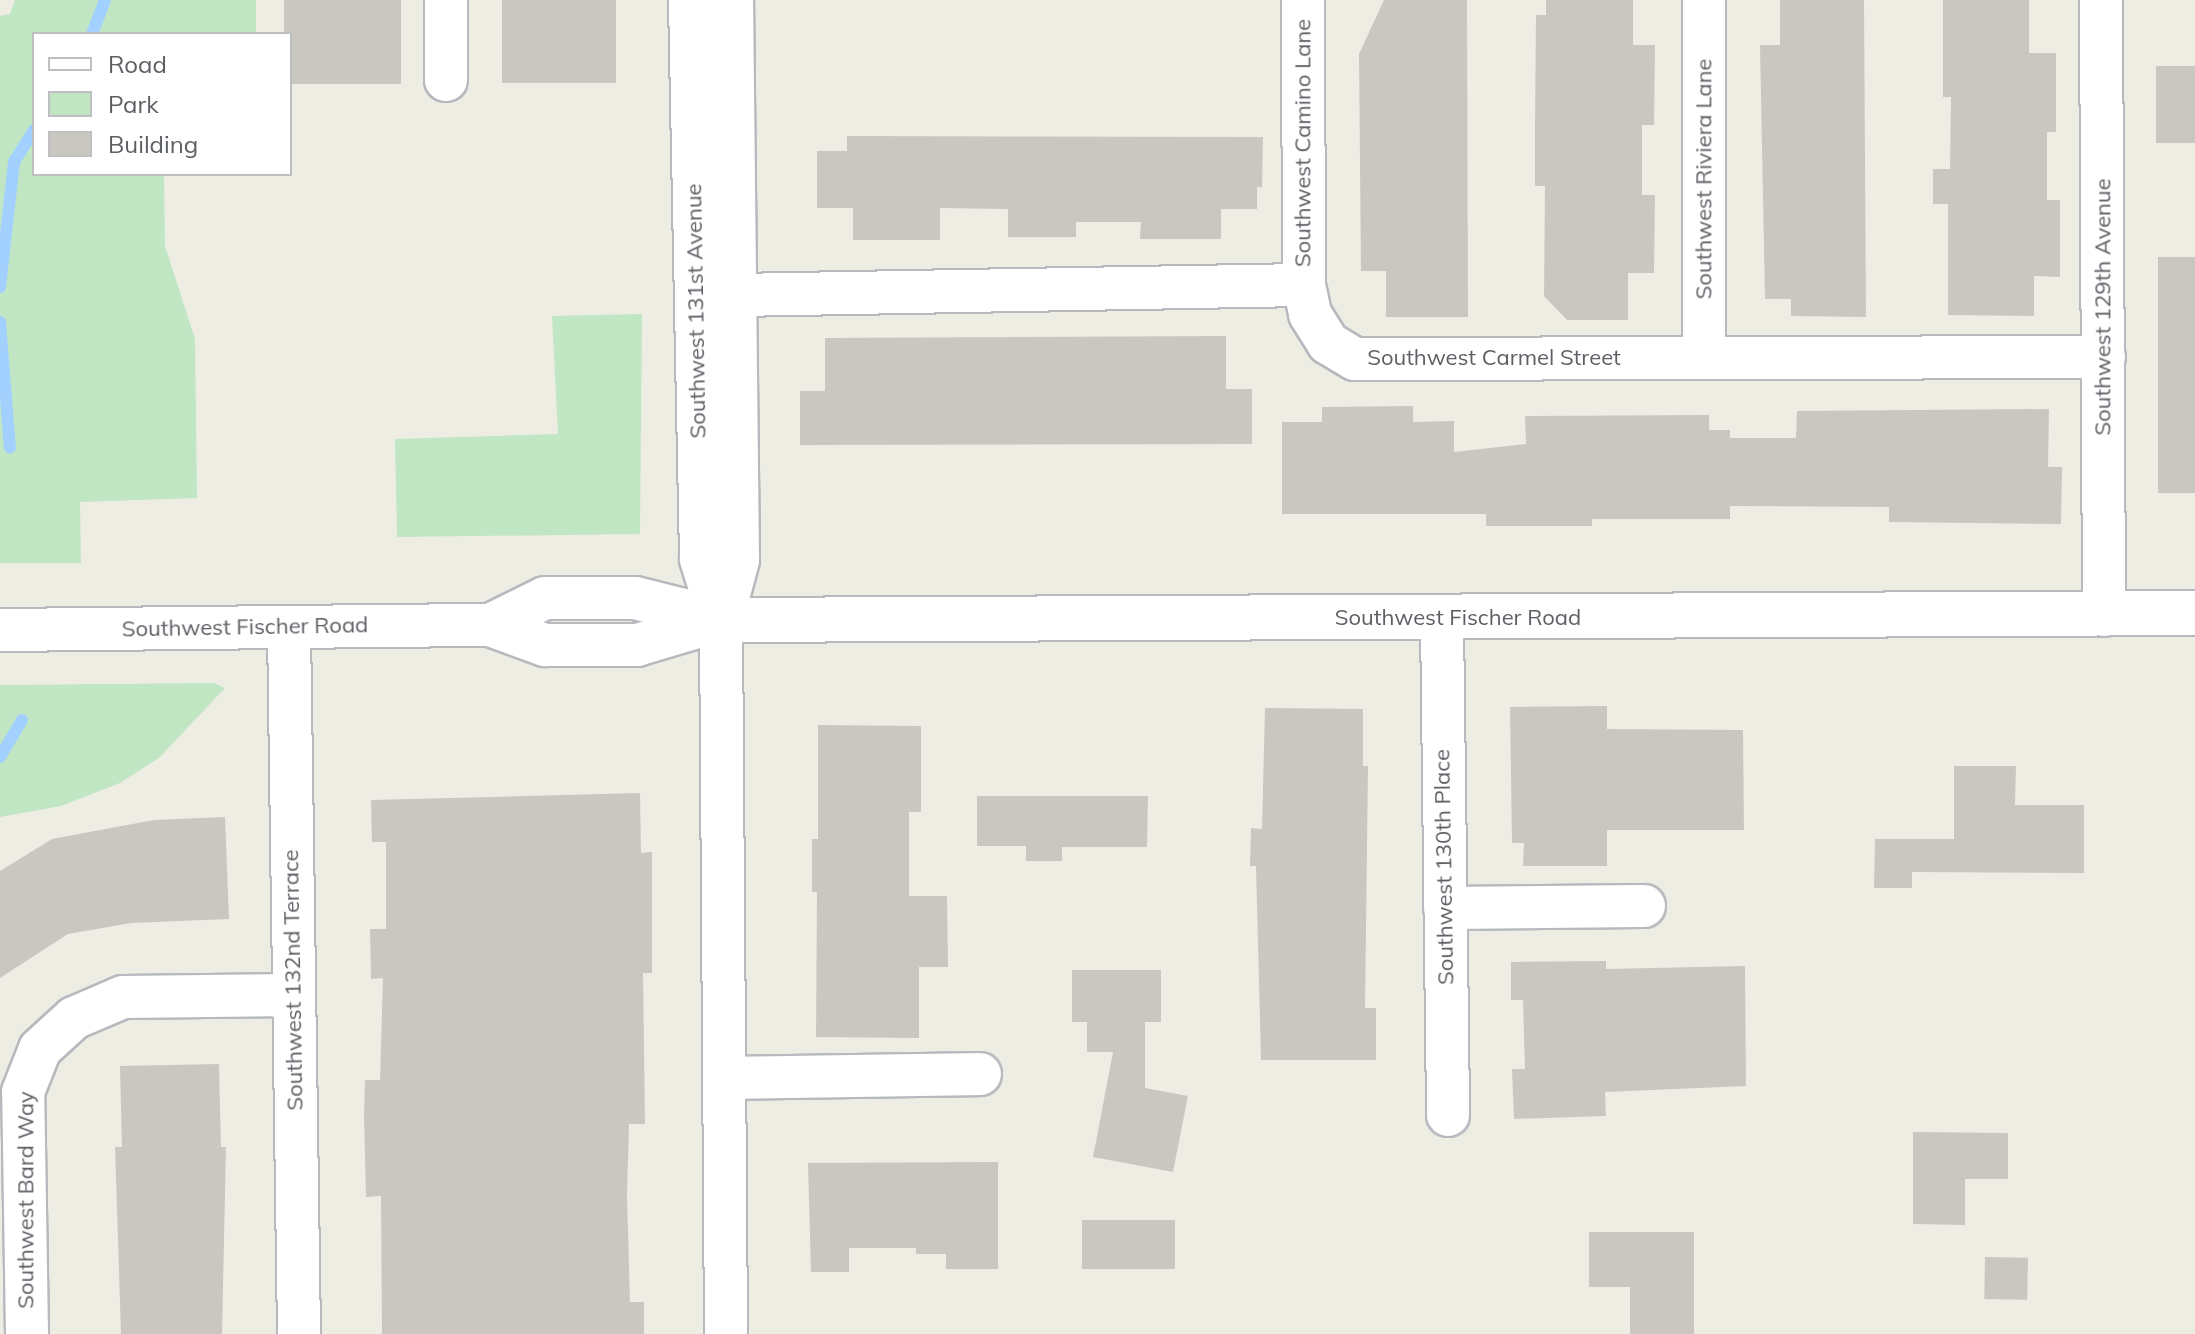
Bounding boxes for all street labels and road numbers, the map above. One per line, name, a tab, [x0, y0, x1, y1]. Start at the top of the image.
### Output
street label: Southwest Camino Lane	[1290, 19, 1316, 267]
street label: Southwest Riviera Lane	[1691, 59, 1717, 299]
street label: Southwest 129th Avenue	[2090, 178, 2116, 436]
street label: Southwest 131st Avenue	[681, 183, 711, 439]
street label: Southwest Carmel Street	[1367, 345, 1621, 371]
street label: Southwest Fischer Road	[1335, 605, 1581, 631]
street label: Southwest Fischer Road	[122, 612, 368, 642]
street label: Southwest 130th Place	[1429, 749, 1459, 985]
street label: Southwest 132nd Terrace	[278, 849, 308, 1111]
street label: Southwest Bard Way	[13, 1091, 39, 1309]

